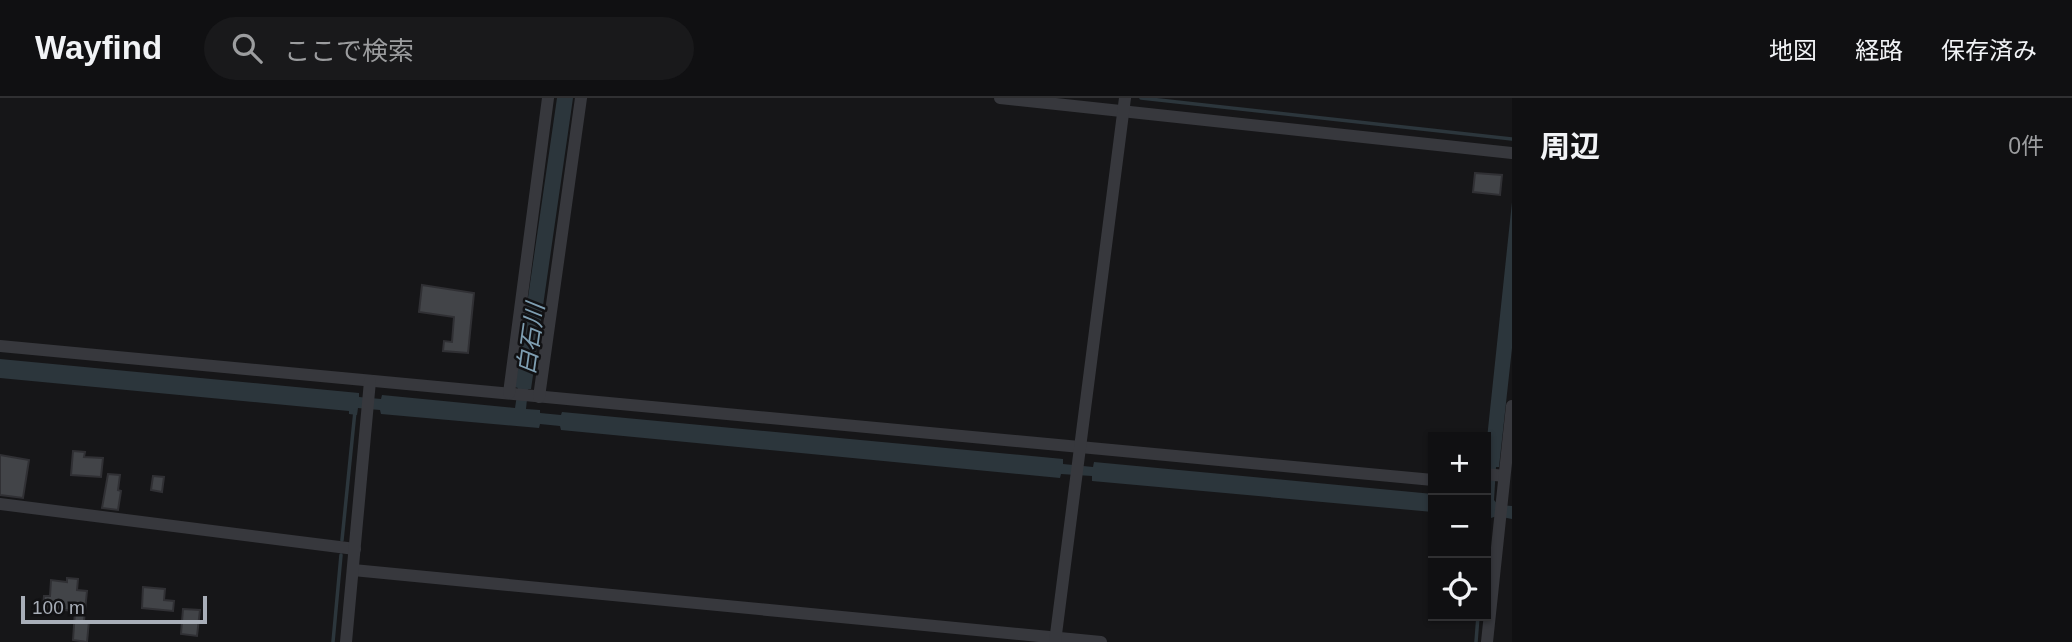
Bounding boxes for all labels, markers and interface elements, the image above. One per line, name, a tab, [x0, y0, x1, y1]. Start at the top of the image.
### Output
search box	[204, 17, 694, 80]
text: Wayfind	[35, 29, 162, 66]
icon: search	[228, 29, 266, 67]
text: ここで検索	[284, 36, 414, 66]
text: 地図	[1769, 37, 1817, 64]
text: 経路	[1855, 37, 1903, 64]
text: 保存済み	[1941, 37, 2037, 64]
text: 周辺	[1540, 130, 1600, 163]
text: 0件	[2008, 133, 2044, 159]
water label: 白石川	[512, 298, 549, 376]
map controls	[1428, 432, 1491, 621]
button: +	[1428, 432, 1491, 495]
button: −	[1428, 495, 1491, 558]
button: locate	[1428, 558, 1491, 621]
scale bar	[21, 593, 206, 625]
text: 100 m	[32, 597, 85, 618]

